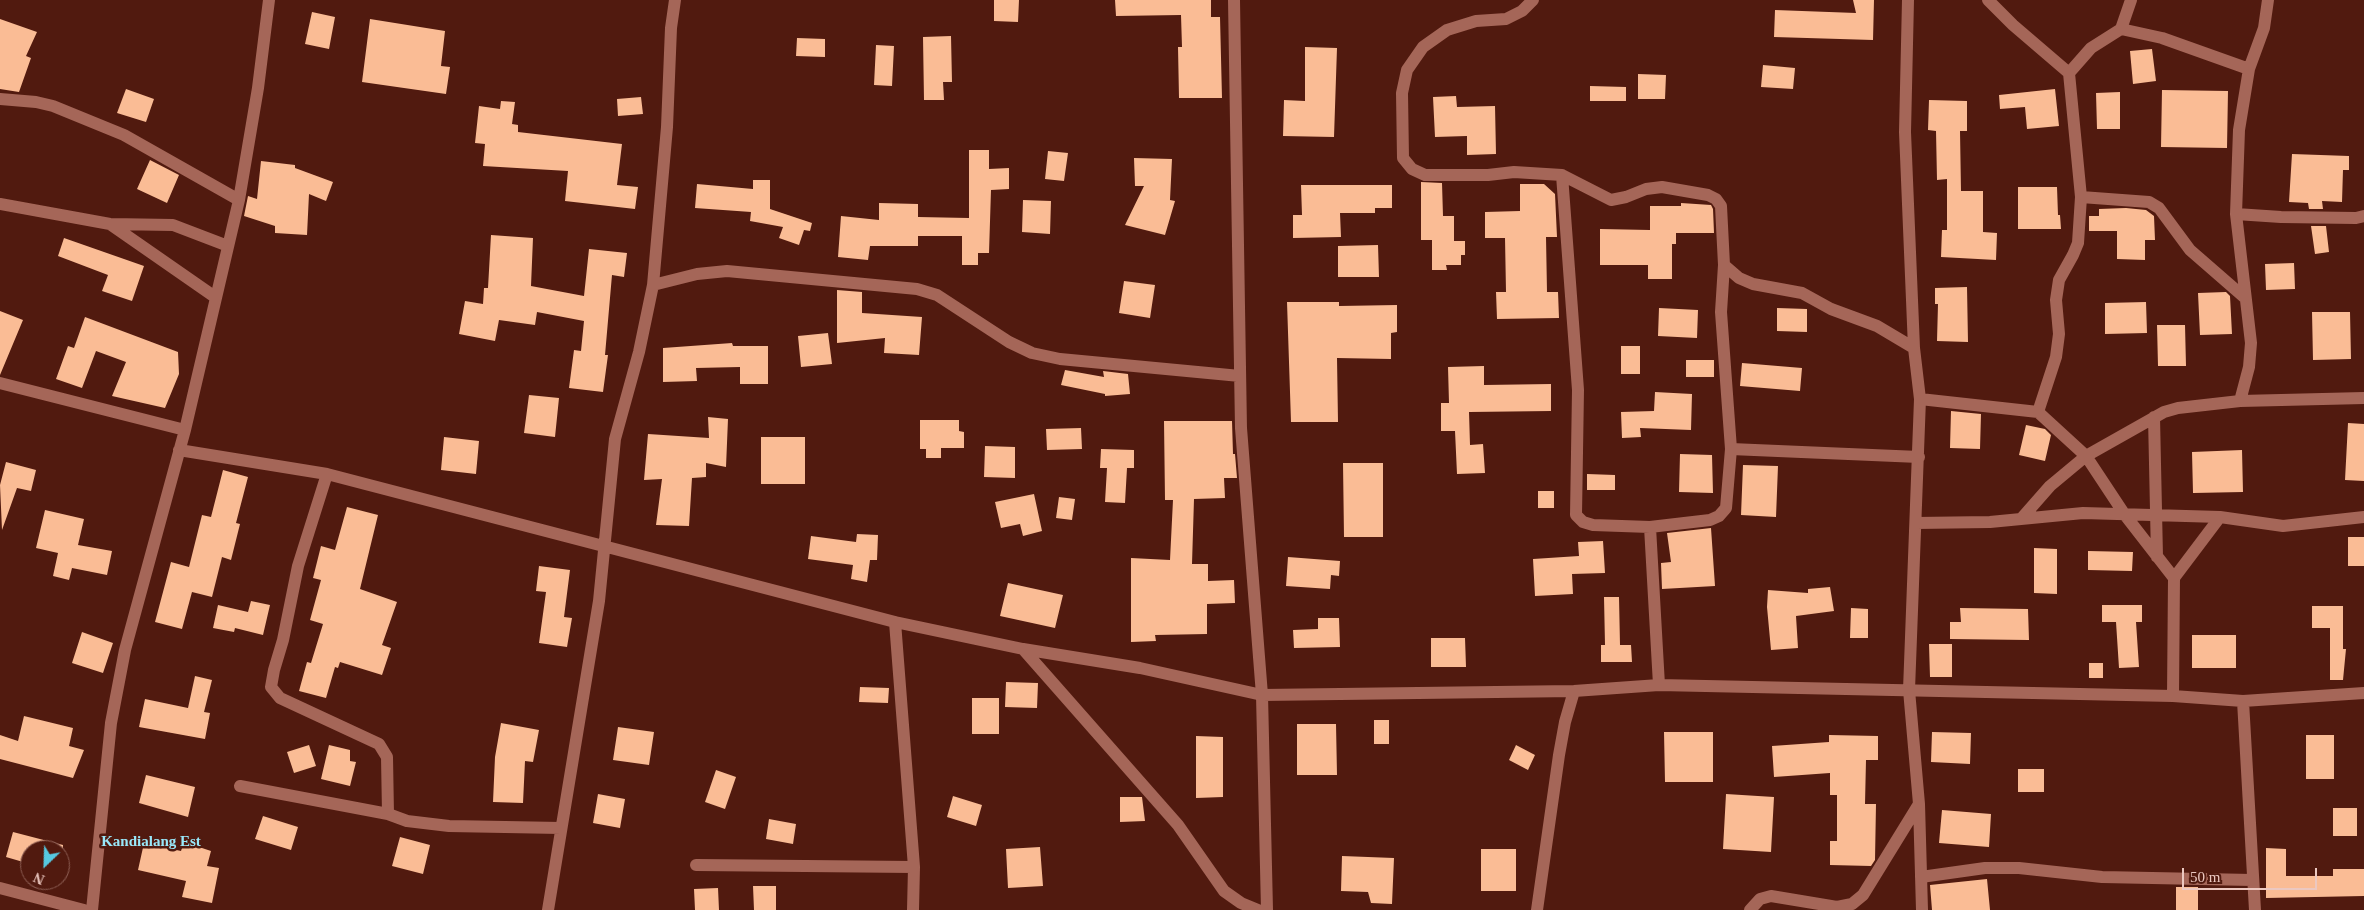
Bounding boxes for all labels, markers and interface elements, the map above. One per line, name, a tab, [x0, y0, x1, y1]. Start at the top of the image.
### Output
district label: Kandialang Est	[101, 833, 201, 851]
north arrow	[20, 840, 70, 890]
scale bar	[2184, 858, 2319, 890]
text: N	[31, 869, 47, 887]
text: 50 m	[2190, 869, 2220, 885]

